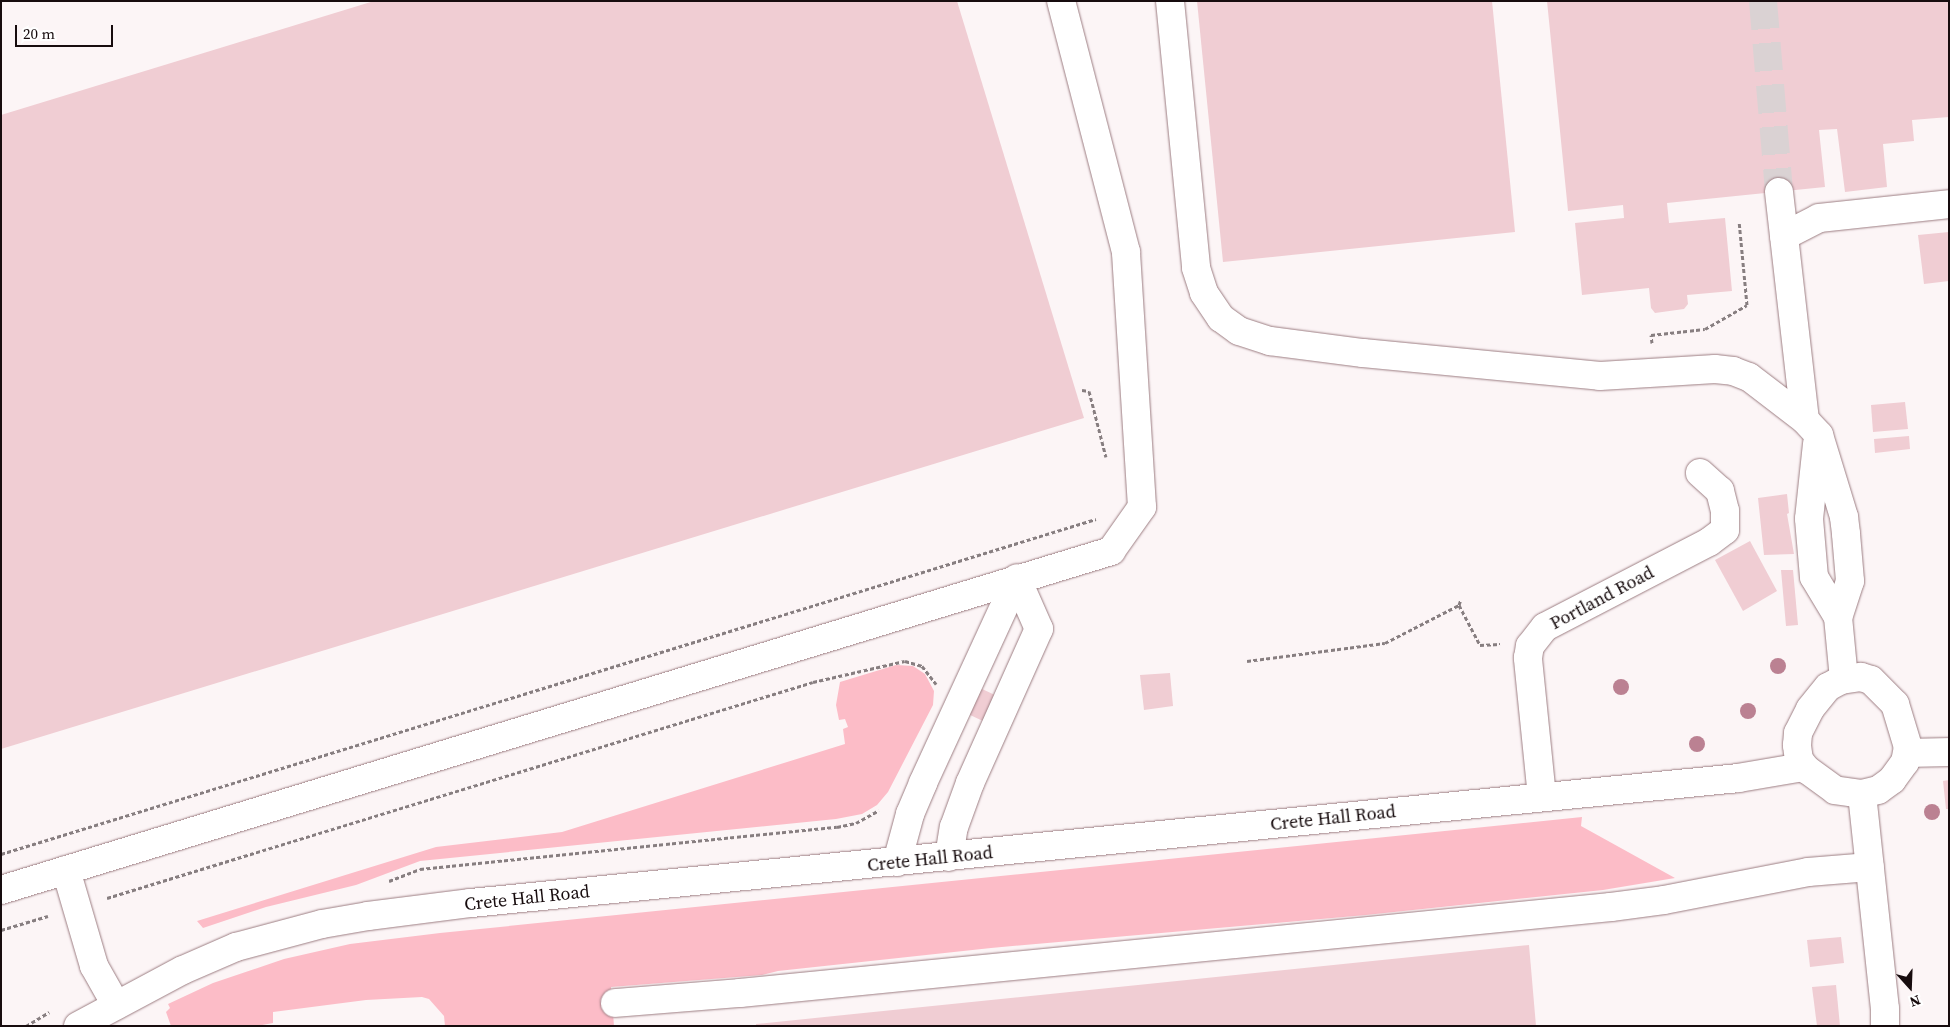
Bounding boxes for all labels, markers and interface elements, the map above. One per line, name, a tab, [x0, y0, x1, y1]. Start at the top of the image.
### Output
scale bar	[18, 15, 115, 47]
text: 20 m	[23, 23, 55, 44]
street label: Portland Road	[1546, 562, 1658, 634]
street label: Crete Hall Road	[1269, 801, 1397, 835]
street label: Crete Hall Road	[866, 842, 994, 876]
street label: Crete Hall Road	[463, 881, 591, 915]
north arrow	[1885, 962, 1935, 1012]
text: N	[1907, 990, 1923, 1012]

